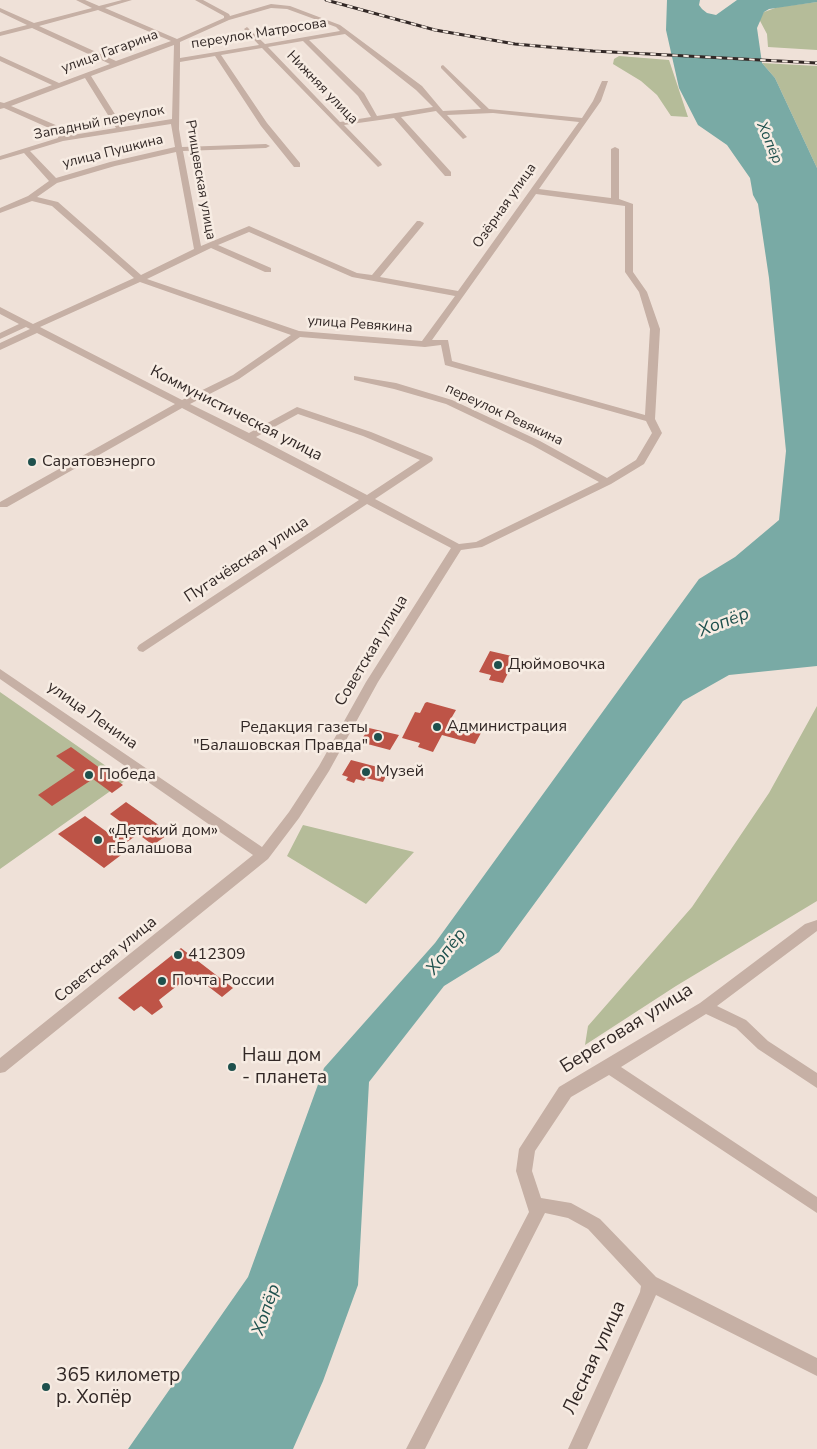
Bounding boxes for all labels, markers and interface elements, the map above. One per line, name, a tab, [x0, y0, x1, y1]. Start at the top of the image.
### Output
street label: переулок Матросова	[190, 15, 328, 53]
street label: улица Гагарина	[59, 27, 161, 77]
street label: Нижняя улица	[283, 48, 361, 128]
street label: Западный переулок	[32, 102, 166, 144]
street label: Ртищевская улица	[181, 119, 219, 241]
water label: Хопёр	[752, 119, 786, 167]
street label: улица Пушкина	[61, 131, 165, 173]
street label: Озёрная улица	[470, 160, 540, 252]
street label: улица Ревякина	[307, 313, 413, 337]
street label: Коммунистическая улица	[147, 362, 325, 466]
street label: переулок Ревякина	[442, 380, 566, 450]
place label: Саратовэнерго	[42, 452, 156, 472]
marker: Саратовэнерго	[26, 456, 38, 468]
street label: Пугачёвская улица	[181, 513, 313, 607]
street label: Советская улица	[331, 592, 413, 710]
water label: Хопёр	[696, 603, 752, 643]
place label: Дюймовочка	[508, 655, 605, 675]
marker: Дюймовочка	[492, 659, 504, 671]
street label: улица Ленина	[43, 678, 141, 754]
place label: Администрация	[447, 717, 567, 737]
place label: Редакция газеты "Балашовская Правда"	[193, 718, 368, 756]
marker: Администрация	[431, 721, 443, 733]
marker: Редакция газеты "Балашовская Правда"	[372, 731, 384, 743]
place label: Музей	[376, 762, 424, 782]
place label: Победа	[99, 765, 156, 785]
marker: Музей	[360, 766, 372, 778]
marker: Победа	[83, 769, 95, 781]
place label: «Детский дом» г.Балашова	[108, 821, 218, 859]
marker: «Детский дом» г.Балашова	[92, 834, 104, 846]
street label: Советская улица	[51, 913, 161, 1007]
water label: Хопёр	[422, 925, 472, 979]
place label: 412309	[188, 945, 246, 965]
marker: 412309	[172, 949, 184, 961]
place label: Почта России	[172, 971, 275, 991]
marker: Почта России	[156, 975, 168, 987]
street label: Береговая улица	[556, 979, 698, 1079]
place label: Наш дом - планета	[242, 1045, 327, 1089]
marker: Наш дом - планета	[226, 1061, 238, 1073]
water label: Хопёр	[248, 1282, 286, 1338]
street label: Лесная улица	[559, 1298, 631, 1418]
place label: 365 километр р. Хопёр	[56, 1365, 180, 1409]
marker: 365 километр р. Хопёр	[40, 1381, 52, 1393]

